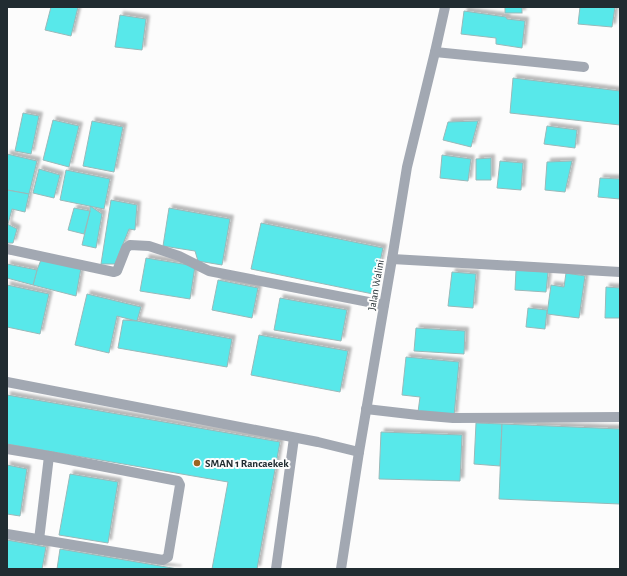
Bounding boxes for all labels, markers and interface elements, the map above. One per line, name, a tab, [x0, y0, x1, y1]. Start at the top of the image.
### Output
street label: Jalan Walini	[366, 259, 386, 311]
marker: SMAN 1 Rancaekek	[192, 458, 202, 468]
place label: SMAN 1 Rancaekek	[205, 458, 289, 469]

